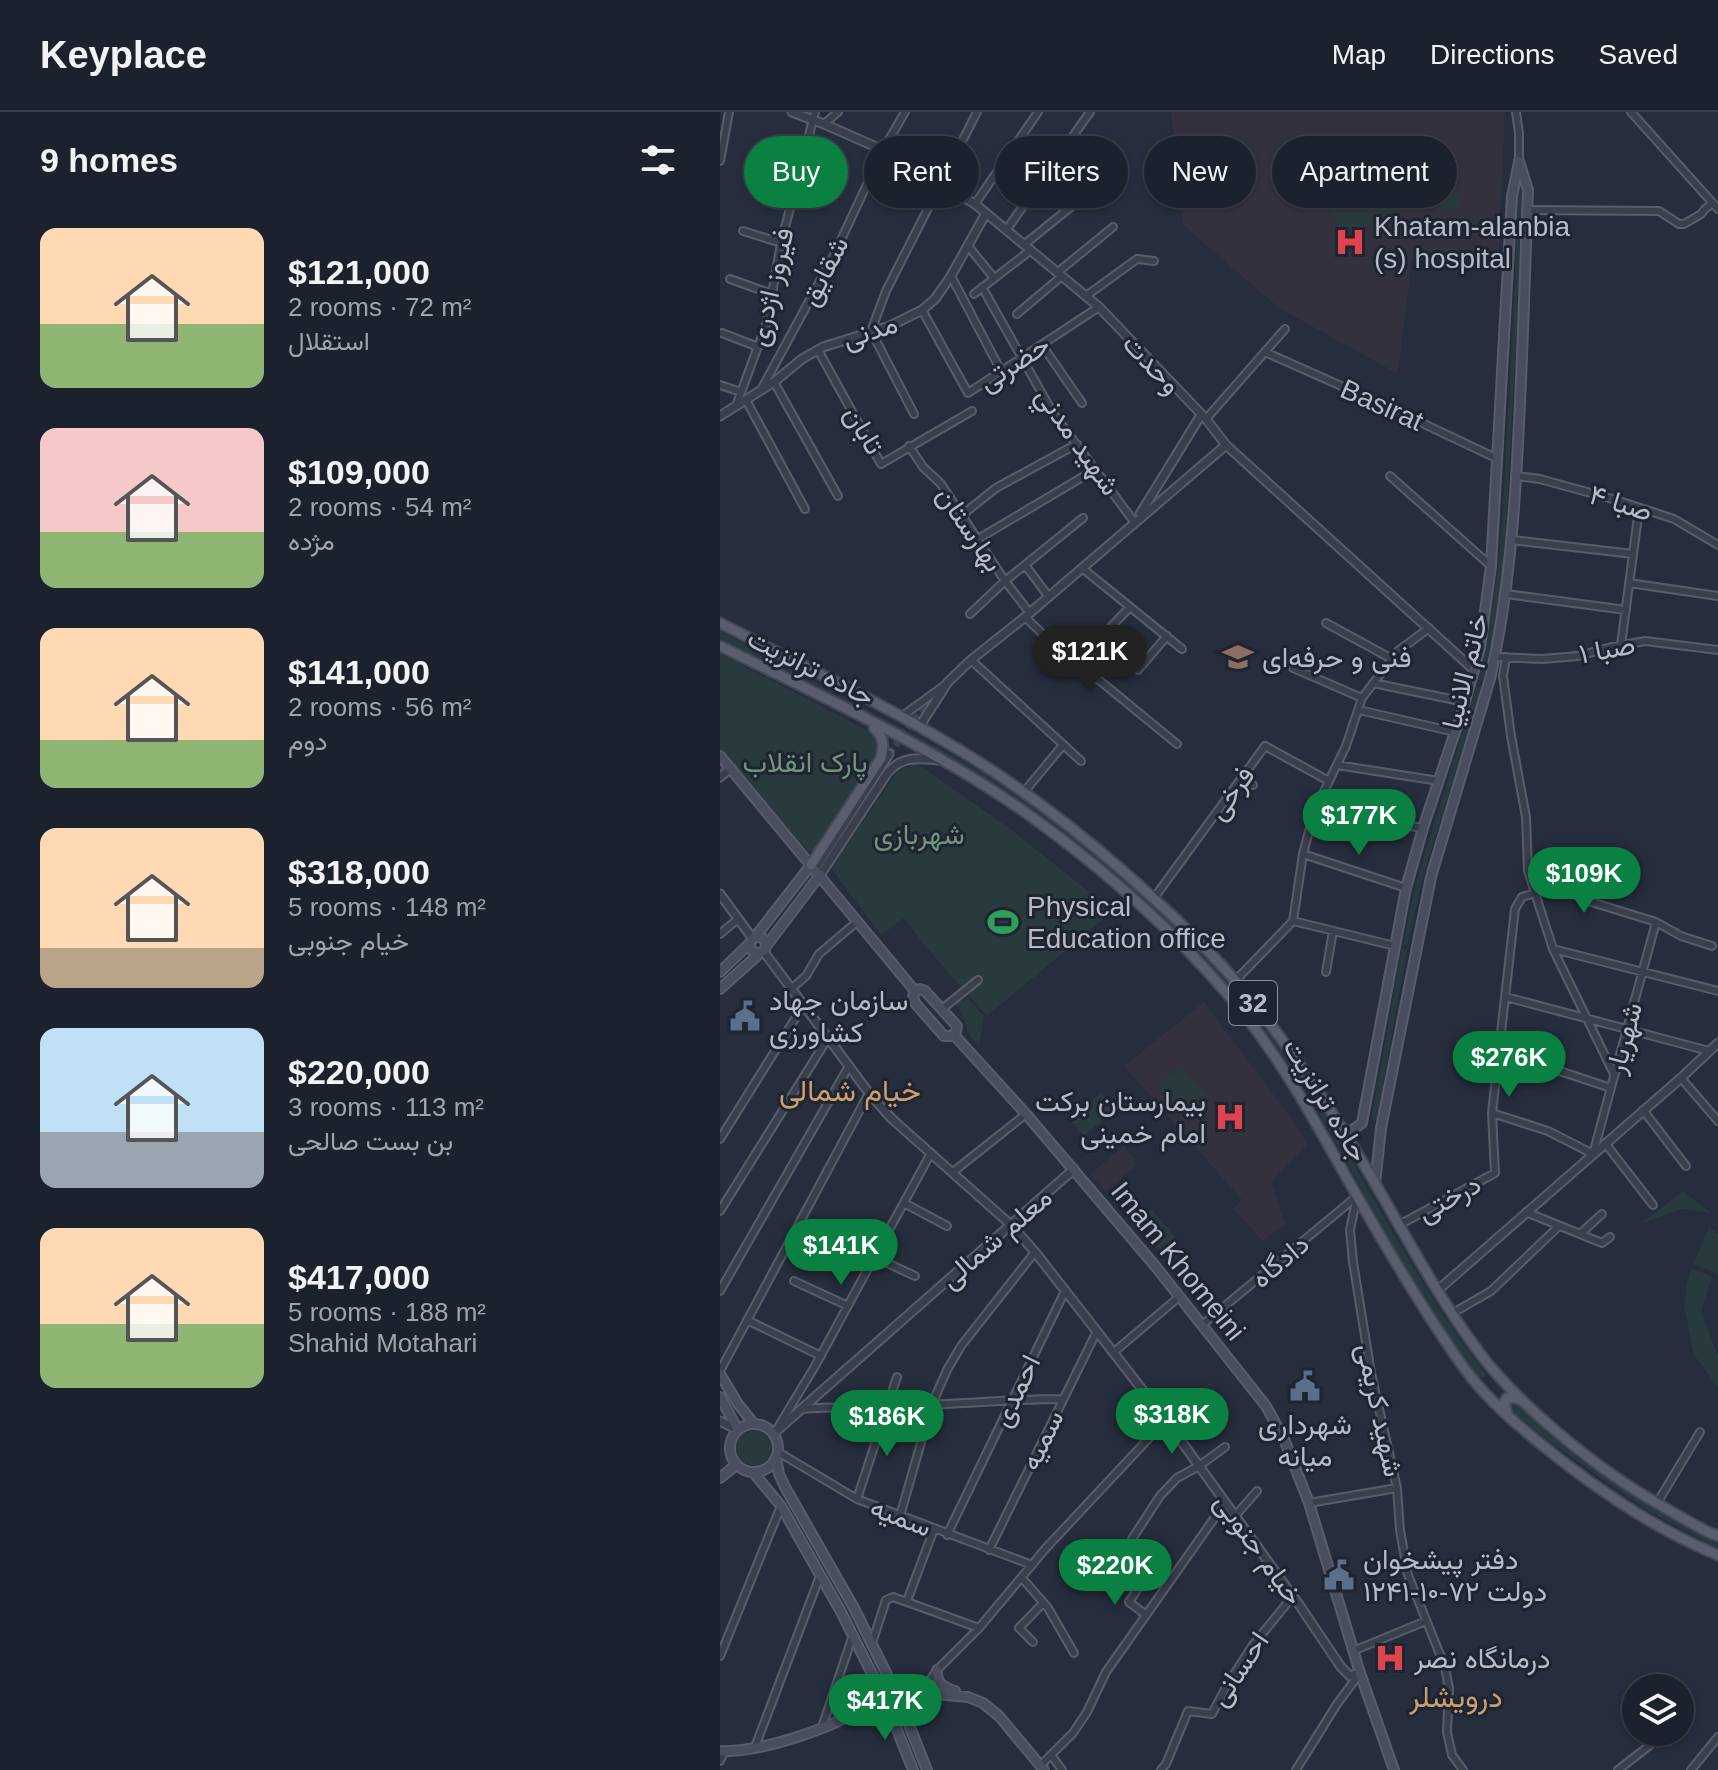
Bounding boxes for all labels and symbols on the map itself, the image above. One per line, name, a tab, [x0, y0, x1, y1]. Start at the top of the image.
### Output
place label: Khatam-alanbia (s) hospital	[1374, 211, 1571, 274]
street label: فیروز اژدری	[742, 225, 802, 350]
hospital icon: Khatam-alanbia (s) hospital	[1333, 225, 1367, 259]
street label: شقایق	[793, 231, 855, 311]
street label: مدنی	[839, 308, 902, 355]
street label: وحدت	[1115, 328, 1187, 402]
street label: حضرتی	[973, 329, 1056, 399]
street label: Basirat	[1336, 373, 1428, 437]
street label: شهيد مدني	[1024, 381, 1126, 505]
street label: تابان	[837, 400, 890, 460]
street label: صبا ۴	[1585, 479, 1656, 528]
street label: بهارستان	[929, 481, 1010, 579]
street label: خاتم الانبیا	[1436, 610, 1497, 733]
street label: جاده ترانزیت	[742, 622, 879, 714]
pin: $121K	[1034, 625, 1146, 693]
street label: صبا ۱	[1576, 628, 1638, 671]
school or university icon: فنی و حرفه‌ای	[1221, 640, 1255, 674]
place label: فنی و حرفه‌ای	[1262, 642, 1412, 675]
park label: پارک انقلاب	[742, 747, 868, 781]
street label: فرخی	[1201, 760, 1262, 827]
pin: $177K	[1303, 789, 1415, 857]
park label: شهربازی	[873, 819, 965, 852]
pin: $109K	[1528, 847, 1640, 915]
place label: Physical Education office	[1027, 891, 1226, 954]
sports icon: Physical Education office	[986, 905, 1020, 939]
road number: 32	[1229, 981, 1277, 1025]
place label: سازمان جهاد کشاورزی	[769, 985, 908, 1050]
public building icon: سازمان جهاد کشاورزی	[728, 999, 762, 1033]
street label: شهریار	[1599, 999, 1650, 1079]
pin: $276K	[1453, 1031, 1565, 1099]
street label: جاده ترانزیت	[1276, 1033, 1375, 1168]
district label: خیام شمالی	[779, 1074, 921, 1110]
place label: بیمارستان برکت امام خمینی	[1035, 1086, 1206, 1152]
hospital icon: بیمارستان برکت امام خمینی	[1213, 1100, 1247, 1134]
street label: درختی	[1412, 1168, 1487, 1230]
street label: Imam Khomeini	[1105, 1176, 1251, 1346]
street label: معلم شمالی	[934, 1181, 1060, 1297]
pin: $141K	[785, 1219, 897, 1287]
street label: دادگاه	[1245, 1228, 1315, 1294]
street label: شهید کریمی	[1349, 1341, 1409, 1480]
street label: احمدی	[985, 1350, 1047, 1432]
public building icon: شهرداری میانه	[1288, 1369, 1322, 1403]
pin: $318K	[1116, 1388, 1228, 1456]
pin: $186K	[831, 1390, 943, 1458]
street label: سميه	[1014, 1405, 1070, 1475]
place label: شهرداری میانه	[1258, 1409, 1352, 1472]
street label: خیام جنوبی	[1206, 1487, 1310, 1613]
street label: سمیه	[866, 1491, 936, 1543]
pin: $220K	[1059, 1539, 1171, 1607]
place label: دفتر پیشخوان دولت ۷۲-۱۰-۱۲۴۱	[1363, 1544, 1547, 1609]
public building icon: دفتر پیشخوان دولت ۷۲-۱۰-۱۲۴۱	[1322, 1558, 1356, 1592]
street label: احسانی	[1203, 1626, 1276, 1712]
hospital icon: درمانگاه نصر	[1373, 1641, 1407, 1675]
place label: درمانگاه نصر	[1413, 1643, 1550, 1676]
pin: $417K	[829, 1674, 941, 1742]
district label: درویشلر	[1408, 1680, 1503, 1715]

